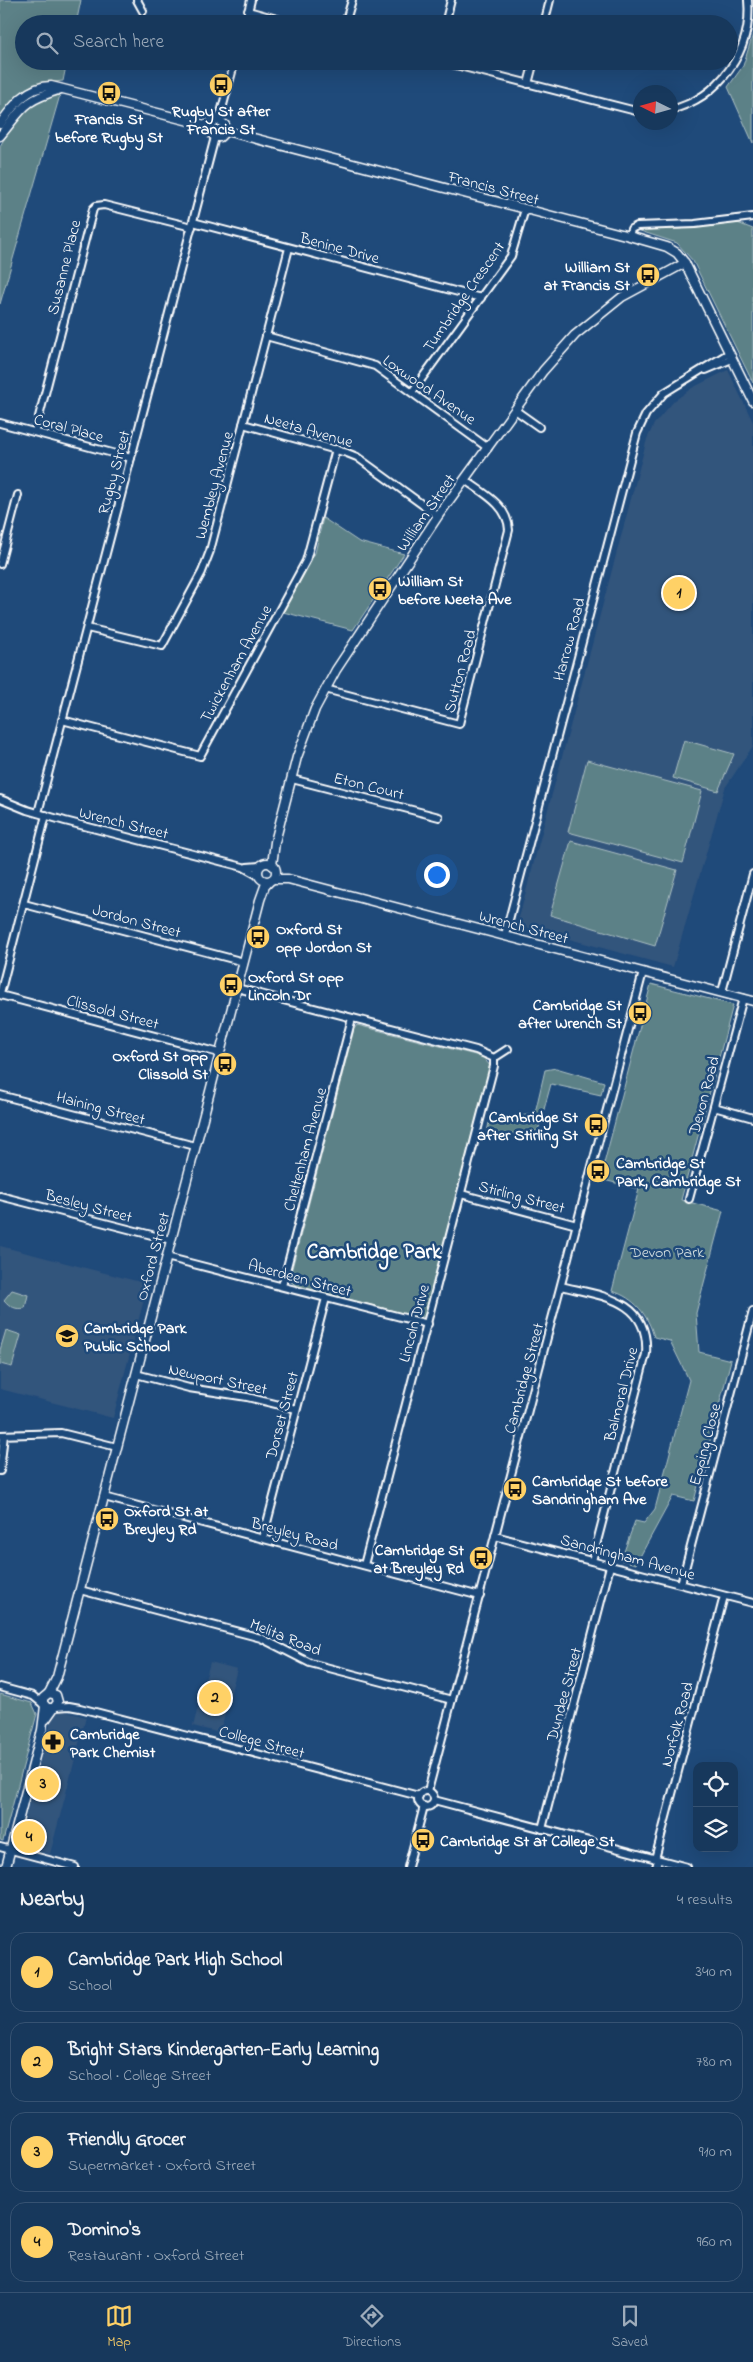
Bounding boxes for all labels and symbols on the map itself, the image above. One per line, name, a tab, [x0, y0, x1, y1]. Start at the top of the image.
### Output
bus stop icon: Rugby St after Francis St	[208, 72, 234, 98]
bus stop icon: Francis St before Rugby St	[96, 80, 122, 106]
north arrow	[633, 85, 678, 130]
place label: Rugby St after Francis St	[171, 100, 271, 142]
place label: Francis St before Rugby St	[55, 108, 164, 151]
street label: Francis Street	[444, 165, 542, 213]
street label: Susanne Place	[42, 217, 89, 317]
street label: Benine Drive	[296, 227, 383, 271]
street label: Tumbridge Crescent	[418, 237, 512, 357]
place label: William St at Francis St	[544, 256, 631, 298]
bus stop icon: William St at Francis St	[635, 262, 661, 288]
street label: Loxwood Avenue	[377, 349, 481, 432]
street label: Neeta Avenue	[261, 407, 356, 455]
street label: Coral Place	[31, 408, 107, 450]
street label: Rugby Street	[92, 427, 138, 517]
street label: Wembley Avenue	[189, 428, 241, 542]
street label: William Street	[391, 469, 463, 557]
place label: William St before Neeta Ave	[398, 570, 512, 612]
pin: 1	[663, 574, 695, 612]
bus stop icon: William St before Neeta Ave	[367, 576, 393, 602]
street label: Harrow Road	[547, 595, 593, 684]
street label: Twickenham Avenue	[194, 600, 279, 727]
street label: Sutton Road	[438, 627, 484, 716]
street label: Eton Court	[331, 767, 407, 807]
street label: Wrench Street	[76, 801, 171, 847]
your location	[424, 862, 450, 888]
street label: Jordon Street	[90, 899, 184, 945]
street label: Wrench Street	[476, 905, 571, 952]
place label: Oxford St opp Jordon St	[276, 918, 372, 960]
bus stop icon: Oxford St opp Jordon St	[245, 924, 271, 950]
place label: Oxford St opp Lincoln Dr	[248, 966, 344, 1008]
bus stop icon: Oxford St opp Lincoln Dr	[218, 972, 244, 998]
street label: Clissold Street	[64, 989, 162, 1037]
place label: Cambridge St after Wrench St	[518, 994, 623, 1036]
bus stop icon: Cambridge St after Wrench St	[627, 1000, 653, 1026]
place label: Oxford St opp Clissold St	[112, 1045, 209, 1087]
bus stop icon: Oxford St opp Clissold St	[212, 1051, 238, 1077]
street label: Devon Road	[683, 1054, 727, 1138]
street label: Cheltenham Avenue	[278, 1084, 334, 1214]
street label: Haining Street	[53, 1086, 148, 1132]
place label: Cambridge St after Stirling St	[477, 1106, 579, 1149]
bus stop icon: Cambridge St after Stirling St	[583, 1112, 609, 1138]
place label: Cambridge St Park, Cambridge St	[616, 1152, 741, 1195]
bus stop icon: Cambridge St Park, Cambridge St	[585, 1158, 611, 1184]
street label: Stirling Street	[476, 1175, 568, 1221]
street label: Besley Street	[41, 1184, 135, 1230]
street label: Oxford Street	[131, 1209, 177, 1303]
district label: Cambridge Park	[307, 1238, 442, 1270]
park label: Devon Park	[629, 1241, 705, 1265]
street label: Aberdeen Street	[245, 1254, 354, 1304]
street label: Lincoln Drive	[393, 1281, 437, 1365]
place label: Cambridge Park Public School	[84, 1317, 187, 1359]
street label: Cambridge Street	[499, 1320, 551, 1437]
school or university icon: Cambridge Park Public School	[54, 1323, 80, 1349]
street label: Balmoral Drive	[598, 1344, 645, 1445]
street label: Newport Street	[166, 1358, 270, 1402]
street label: Dorset Street	[259, 1368, 306, 1463]
street label: Epping Close	[683, 1400, 729, 1488]
place label: Cambridge St before Sandringham Ave	[532, 1470, 668, 1513]
bus stop icon: Cambridge St before Sandringham Ave	[502, 1476, 528, 1502]
place label: Oxford St at Breyley Rd	[123, 1500, 209, 1543]
bus stop icon: Oxford St at Breyley Rd	[94, 1506, 120, 1532]
street label: Breyley Road	[247, 1512, 341, 1558]
street label: Sandringham Avenue	[557, 1528, 698, 1588]
place label: Cambridge St at Breyley Rd	[374, 1539, 465, 1582]
bus stop icon: Cambridge St at Breyley Rd	[468, 1545, 494, 1571]
street label: Melita Road	[246, 1613, 325, 1663]
street label: Dundee Street	[541, 1644, 589, 1745]
pin: 2	[199, 1679, 231, 1717]
street label: Norfolk Road	[655, 1679, 701, 1770]
street label: College Street	[216, 1720, 308, 1766]
place label: Cambridge Park Chemist	[70, 1723, 156, 1765]
pharmacy icon: Cambridge Park Chemist	[40, 1729, 66, 1755]
pin: 3	[27, 1765, 59, 1803]
pin: 4	[13, 1818, 45, 1856]
bus stop icon: Cambridge St at College St	[410, 1827, 436, 1853]
place label: Cambridge St at College St	[440, 1830, 615, 1855]

